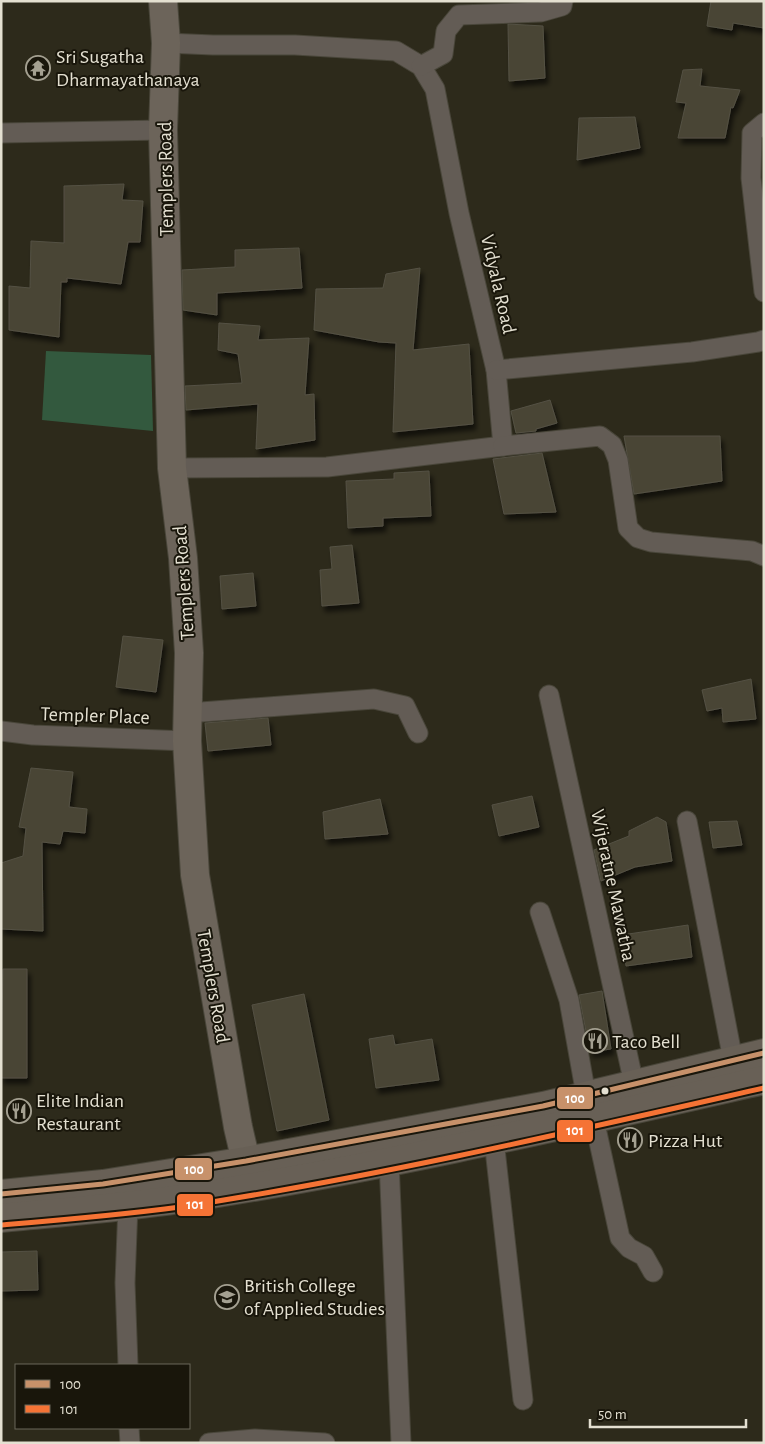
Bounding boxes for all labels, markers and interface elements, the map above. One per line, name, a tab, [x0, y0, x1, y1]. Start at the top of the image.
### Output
place label: Sri Sugatha Dharmayathanaya	[56, 47, 200, 90]
temple icon: Sri Sugatha Dharmayathanaya	[25, 55, 51, 81]
street label: Templers Road	[155, 121, 177, 237]
street label: Vidyala Road	[477, 233, 519, 336]
street label: Templers Road	[170, 525, 198, 641]
street label: Templer Place	[40, 704, 150, 728]
street label: Wijeratne Mawatha	[587, 807, 639, 963]
street label: Templers Road	[193, 928, 233, 1045]
restaurant icon: Taco Bell	[582, 1028, 608, 1054]
place label: Taco Bell	[612, 1032, 680, 1052]
line badge: 100	[556, 1086, 594, 1110]
unlabelled marker	[600, 1086, 610, 1096]
place label: Elite Indian Restaurant	[36, 1091, 124, 1134]
text: 100	[565, 1092, 585, 1106]
restaurant icon: Elite Indian Restaurant	[6, 1098, 32, 1124]
line badge: 101	[556, 1119, 594, 1143]
text: 101	[566, 1124, 584, 1138]
restaurant icon: Pizza Hut	[617, 1127, 643, 1153]
place label: Pizza Hut	[648, 1131, 723, 1151]
line badge: 100	[174, 1157, 213, 1181]
text: 100	[184, 1163, 204, 1177]
line badge: 101	[176, 1193, 214, 1217]
text: 101	[186, 1198, 204, 1212]
place label: British College of Applied Studies	[244, 1276, 385, 1319]
school or university icon: British College of Applied Studies	[214, 1284, 240, 1310]
legend	[15, 1364, 190, 1429]
text: 100	[60, 1377, 81, 1392]
scale bar	[590, 1396, 746, 1428]
text: 101	[60, 1402, 78, 1417]
text: 50 m	[598, 1407, 627, 1422]

